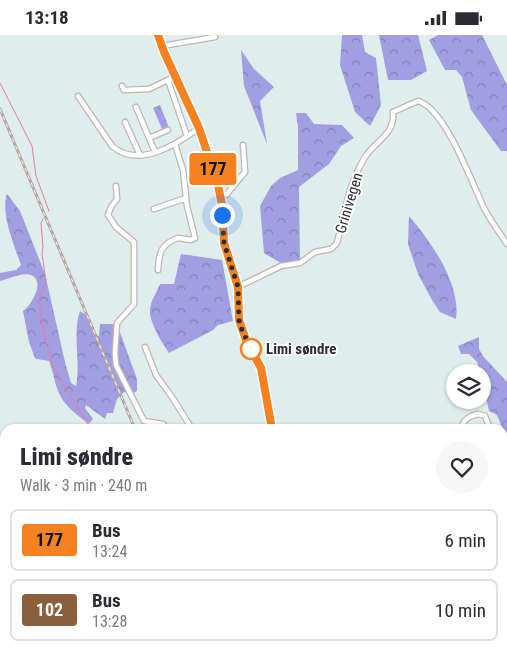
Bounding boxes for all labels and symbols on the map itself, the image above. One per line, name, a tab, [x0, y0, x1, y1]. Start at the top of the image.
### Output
line badge: 177	[184, 153, 242, 185]
street label: Grinivegen	[331, 170, 367, 236]
your location	[210, 203, 235, 228]
marker: Limi søndre	[240, 338, 262, 360]
place label: Limi søndre	[266, 340, 336, 358]

